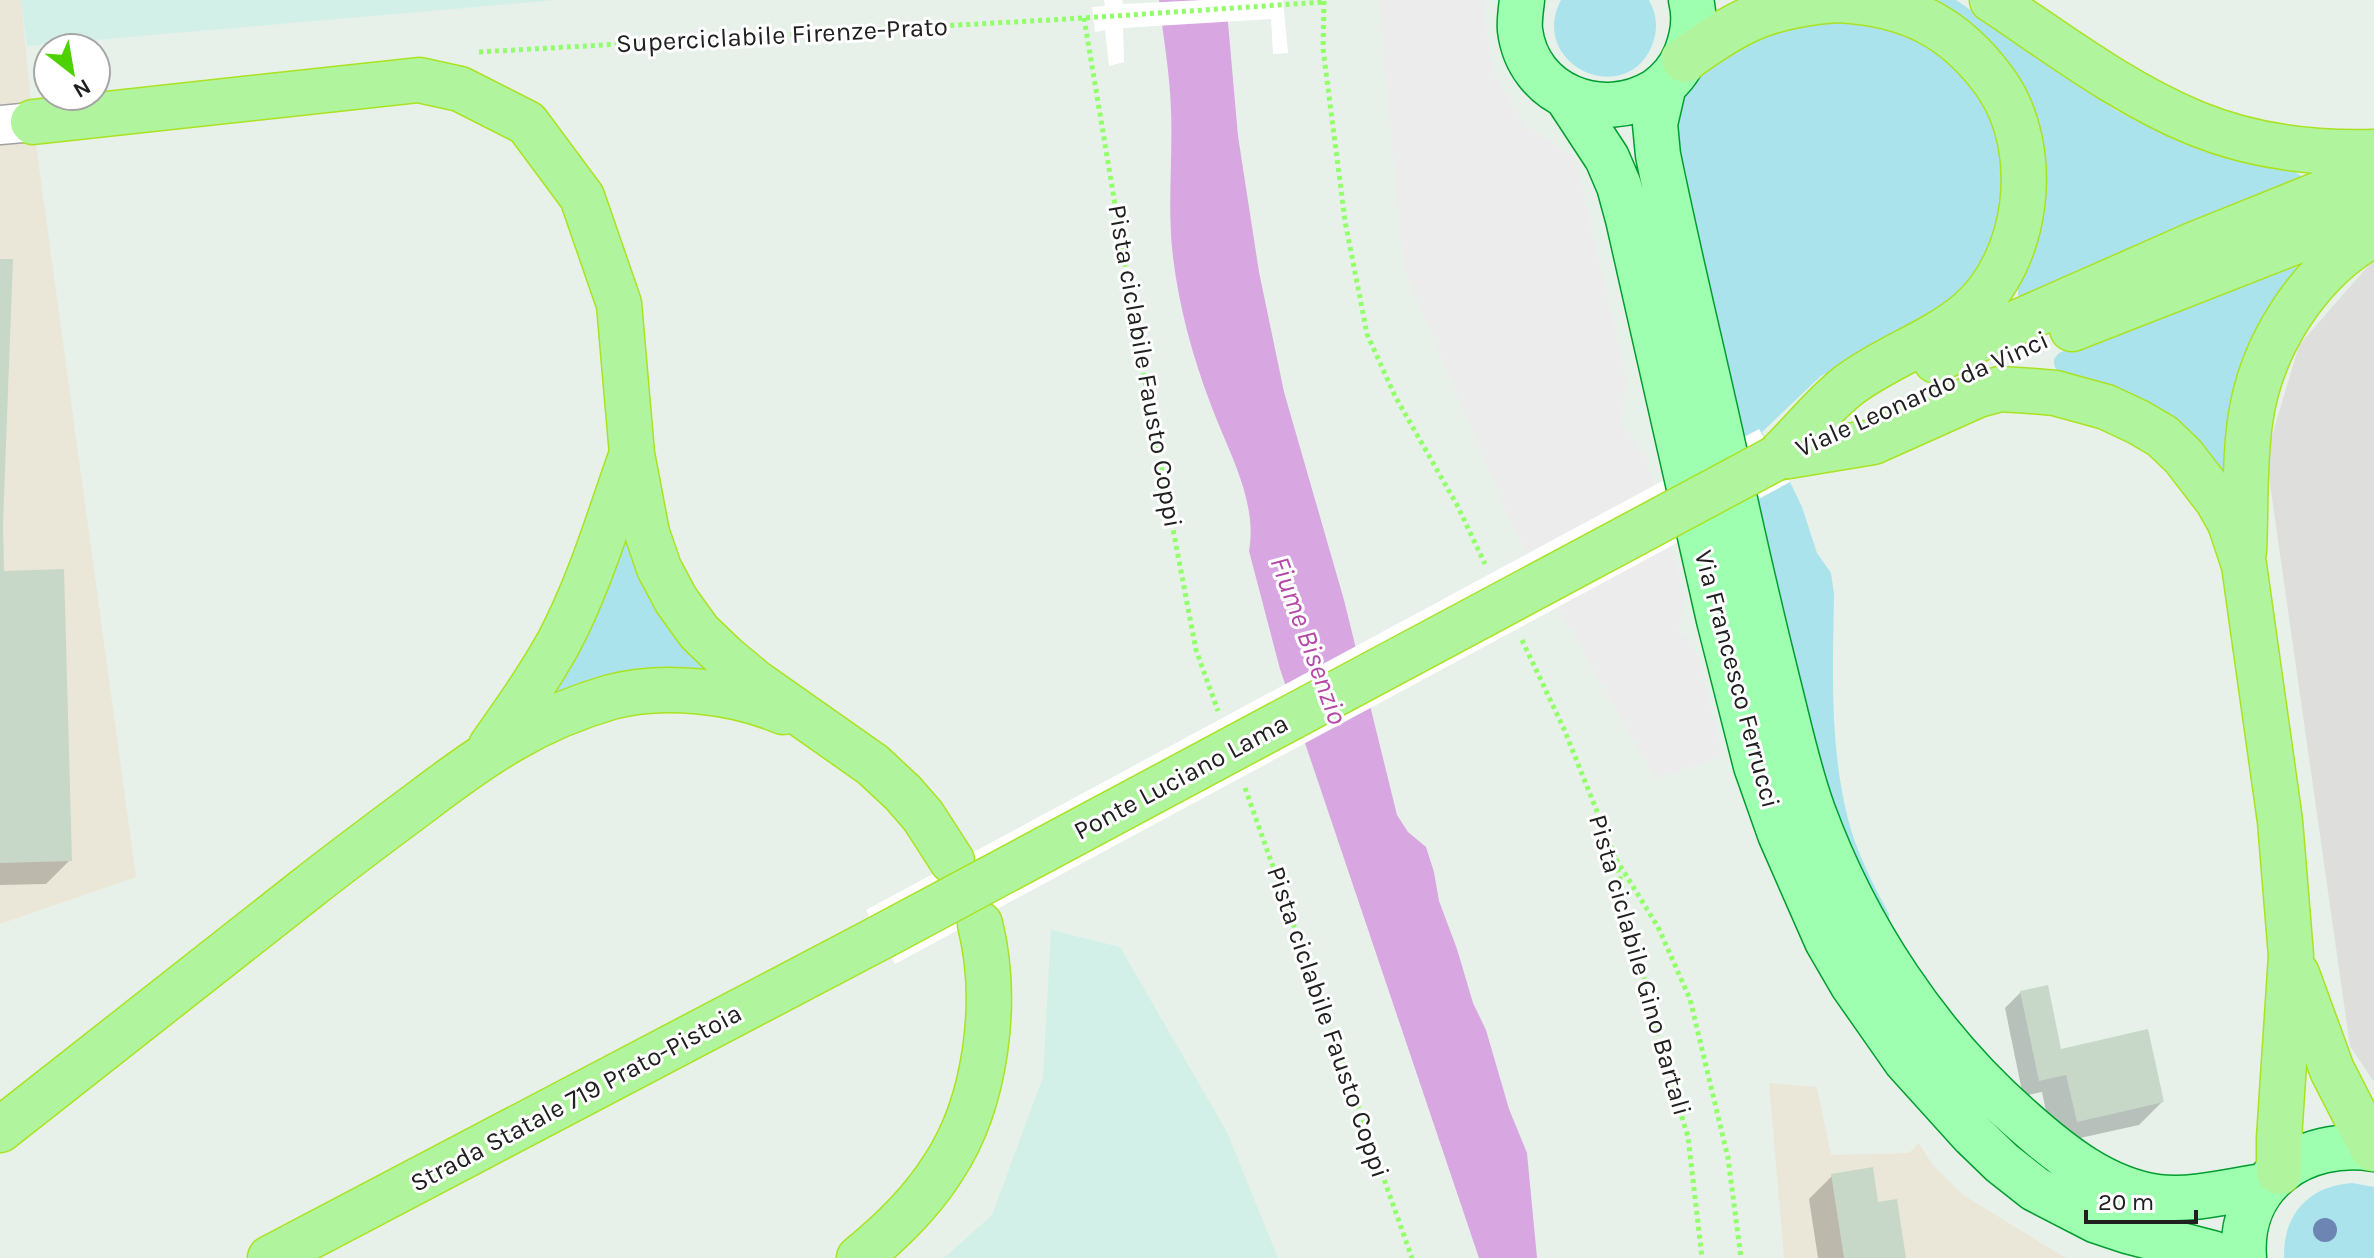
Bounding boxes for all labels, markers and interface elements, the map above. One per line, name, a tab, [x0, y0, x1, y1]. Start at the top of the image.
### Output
street label: Superciclabile Firenze-Prato	[615, 11, 949, 59]
north arrow	[32, 32, 112, 112]
text: N	[68, 73, 95, 103]
street label: Pista ciclabile Fausto Coppi	[1101, 202, 1189, 530]
street label: Viale Leonardo da Vinci	[1791, 324, 2053, 464]
street label: Via Francesco Ferrucci	[1688, 547, 1786, 811]
water label: Fiume Bisenzio	[1263, 551, 1355, 729]
street label: Ponte Luciano Lama	[1069, 707, 1293, 847]
street label: Pista ciclabile Gino Bartali	[1582, 811, 1698, 1119]
street label: Pista ciclabile Fausto Coppi	[1260, 862, 1396, 1182]
street label: Strada Statale 719 Prato-Pistoia	[405, 997, 747, 1199]
scale bar	[2086, 1174, 2196, 1224]
text: 20 m	[2098, 1188, 2154, 1216]

